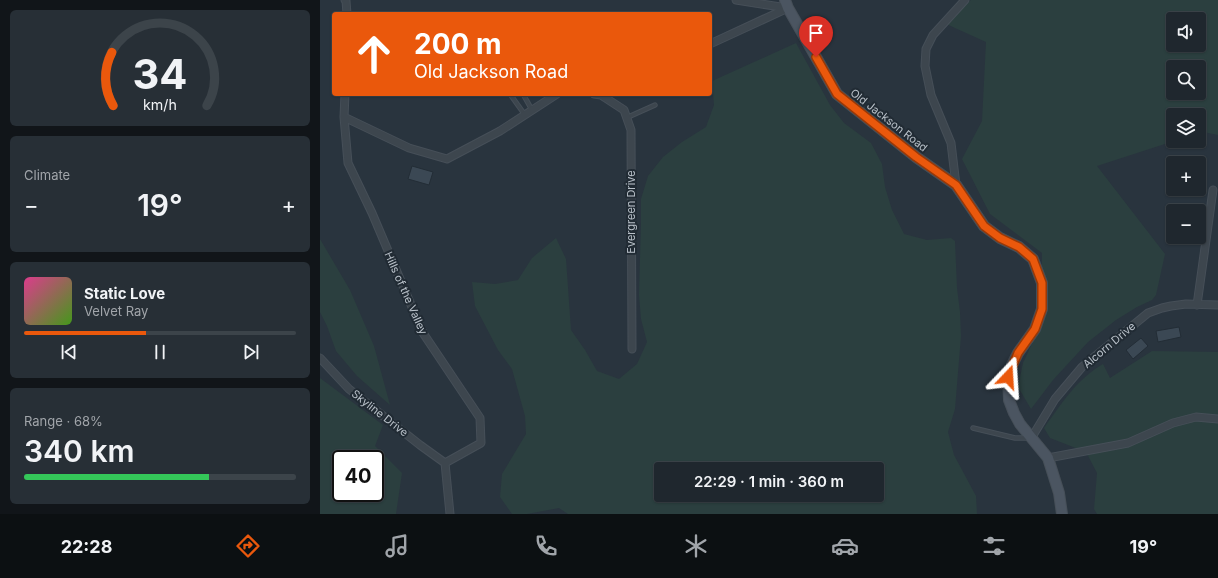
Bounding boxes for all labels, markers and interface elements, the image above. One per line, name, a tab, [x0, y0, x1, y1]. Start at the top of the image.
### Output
map controls	[1166, 12, 1206, 244]
button: sound	[1166, 12, 1206, 52]
pin	[799, 16, 833, 57]
icon: arrive	[805, 22, 827, 44]
text: 200 m	[414, 27, 502, 61]
icon: ahead	[348, 28, 400, 80]
text: 34	[133, 49, 187, 99]
button: search	[1166, 60, 1206, 100]
text: Old Jackson Road	[414, 61, 568, 82]
street label: Old Jackson Road	[848, 85, 930, 155]
text: km/h	[143, 96, 177, 113]
button: layers	[1166, 108, 1206, 148]
button: +	[1166, 156, 1206, 196]
text: Climate	[24, 167, 70, 183]
street label: Evergreen Drive	[624, 170, 638, 254]
text: 19°	[137, 187, 183, 223]
text: −	[24, 192, 39, 218]
text: +	[281, 192, 296, 218]
button: −	[1166, 204, 1206, 244]
street label: Hills of the Valley	[381, 249, 431, 337]
text: Static Love	[84, 284, 165, 303]
text: Velvet Ray	[84, 303, 148, 319]
street label: Alcorn Drive	[1080, 319, 1138, 371]
icon: previous	[58, 341, 80, 363]
icon: pause	[149, 341, 171, 363]
icon: next	[240, 341, 262, 363]
position arrow	[987, 356, 1029, 398]
street label: Skyline Drive	[349, 387, 411, 439]
text: Range · 68%	[24, 413, 103, 429]
text: 340 km	[24, 433, 135, 469]
speed limit sign: 40	[332, 450, 384, 502]
text: 22:29 · 1 min · 360 m	[694, 472, 844, 491]
icon: directions	[234, 532, 262, 560]
icon: music	[383, 532, 411, 560]
icon: phone	[532, 532, 560, 560]
icon: climate	[682, 532, 710, 560]
icon: car	[831, 532, 859, 560]
icon: filters	[980, 532, 1008, 560]
text: 22:28	[61, 536, 112, 557]
text: 19°	[1130, 536, 1157, 557]

